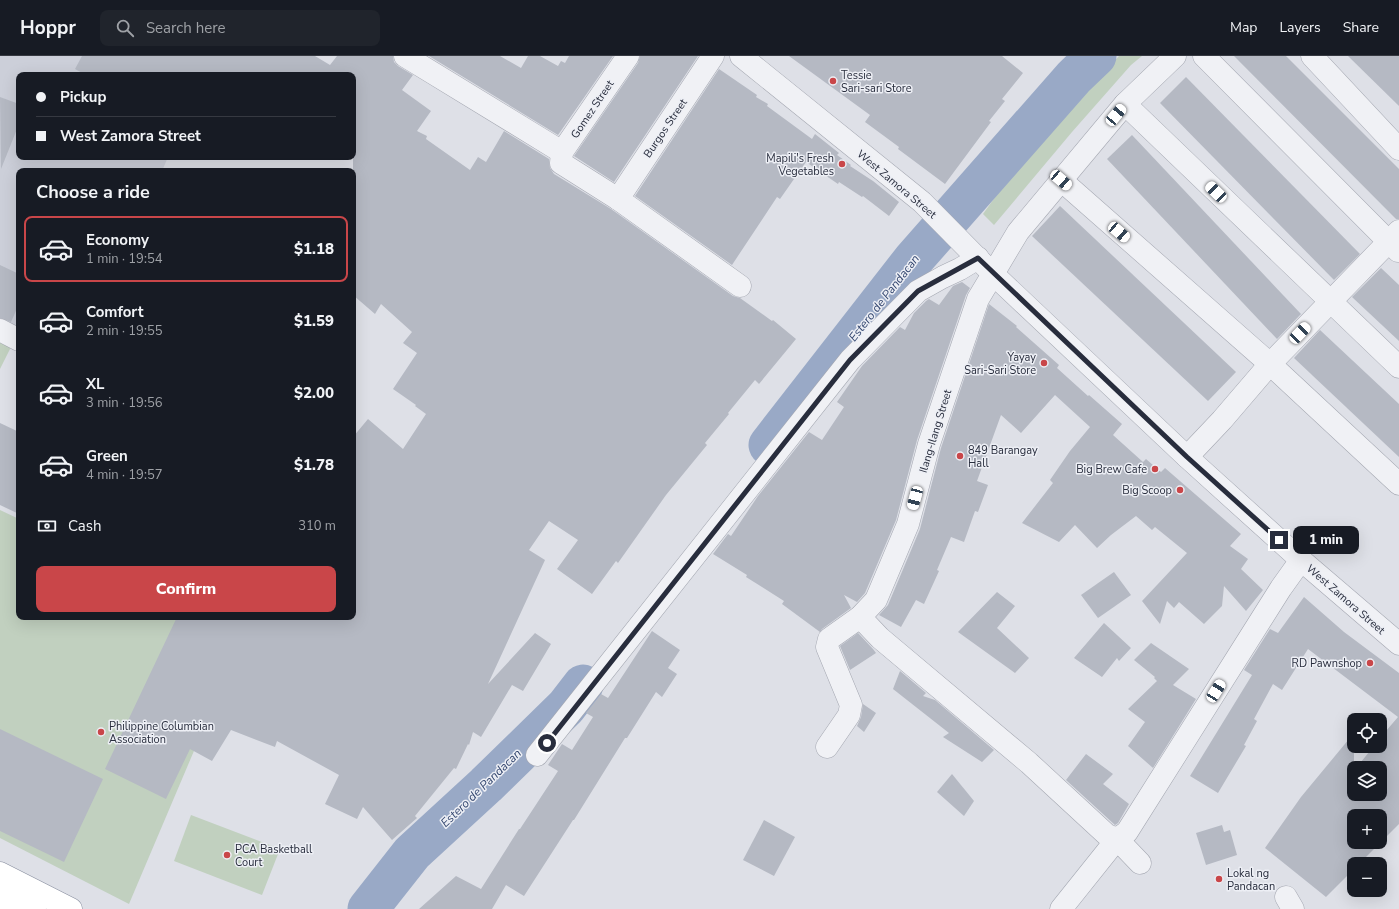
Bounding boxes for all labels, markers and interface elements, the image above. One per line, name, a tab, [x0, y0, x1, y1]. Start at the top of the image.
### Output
search box	[100, 10, 380, 46]
text: Hoppr	[20, 15, 76, 41]
icon: search	[114, 17, 136, 39]
text: Search here	[146, 18, 225, 38]
text: Map	[1230, 18, 1257, 37]
text: Layers	[1279, 18, 1321, 37]
text: Share	[1343, 18, 1379, 37]
place label: Tessie Sari-sari Store	[841, 68, 912, 96]
marker: Tessie Sari-sari Store	[828, 76, 838, 86]
street label: Gomez Street	[567, 77, 618, 141]
text: Pickup	[60, 87, 106, 107]
street label: Burgos Street	[640, 96, 691, 161]
car	[1104, 102, 1128, 128]
text: West Zamora Street	[60, 126, 201, 146]
street label: West Zamora Street	[854, 147, 940, 222]
place label: Mapili's Fresh Vegetables	[766, 151, 834, 179]
marker: Mapili's Fresh Vegetables	[837, 159, 847, 169]
car	[1048, 168, 1074, 192]
car	[1203, 179, 1229, 205]
text: Choose a ride	[36, 180, 150, 204]
car	[1106, 220, 1132, 244]
text: Economy	[86, 230, 149, 250]
icon: car	[38, 231, 74, 267]
text: $1.18	[294, 239, 334, 259]
text: 1 min · 19:54	[86, 250, 162, 268]
water label: Estero de Pandacan	[845, 251, 923, 345]
text: Comfort	[86, 302, 143, 322]
icon: car	[38, 303, 74, 339]
text: $1.59	[294, 311, 334, 331]
car	[1287, 320, 1313, 346]
text: 2 min · 19:55	[86, 322, 162, 340]
place label: Yayay Sari-Sari Store	[964, 350, 1036, 378]
marker: Yayay Sari-Sari Store	[1039, 358, 1049, 368]
text: XL	[86, 374, 105, 394]
icon: car	[38, 375, 74, 411]
text: $2.00	[294, 383, 334, 403]
street label: Ilang-Ilang Street	[916, 387, 955, 475]
text: 3 min · 19:56	[86, 394, 162, 412]
place label: 849 Barangay Hall	[968, 443, 1038, 471]
text: Green	[86, 446, 128, 466]
icon: car	[38, 447, 74, 483]
marker: 849 Barangay Hall	[955, 451, 965, 461]
text: $1.78	[294, 455, 334, 475]
place label: Big Brew Cafe	[1076, 462, 1147, 477]
marker: Big Brew Cafe	[1150, 464, 1160, 474]
text: 4 min · 19:57	[86, 466, 162, 484]
place label: Big Scoop	[1122, 483, 1172, 498]
car	[906, 485, 924, 511]
marker: Big Scoop	[1175, 485, 1185, 495]
icon: cash	[36, 515, 58, 537]
text: Cash	[68, 516, 102, 536]
text: 310 m	[298, 517, 336, 535]
callout: 1 min	[1293, 526, 1359, 554]
route end	[1270, 531, 1288, 549]
text: 1 min	[1309, 531, 1343, 549]
street label: West Zamora Street	[1303, 561, 1388, 638]
button: Confirm	[36, 566, 336, 612]
place label: RD Pawnshop	[1292, 656, 1362, 671]
marker: RD Pawnshop	[1365, 658, 1375, 668]
car	[1205, 678, 1227, 704]
map controls	[1347, 713, 1387, 897]
button: locate	[1347, 713, 1387, 753]
place label: Philippine Columbian Association	[109, 719, 214, 747]
marker: Philippine Columbian Association	[96, 727, 106, 737]
route start	[538, 734, 556, 752]
water label: Estero de Pandacan	[437, 745, 525, 831]
button: layers	[1347, 761, 1387, 801]
button: +	[1347, 809, 1387, 849]
place label: PCA Basketball Court	[235, 842, 313, 870]
marker: PCA Basketball Court	[222, 850, 232, 860]
button: −	[1347, 857, 1387, 897]
place label: Lokal ng Pandacan	[1227, 866, 1275, 894]
marker: Lokal ng Pandacan	[1214, 874, 1224, 884]

